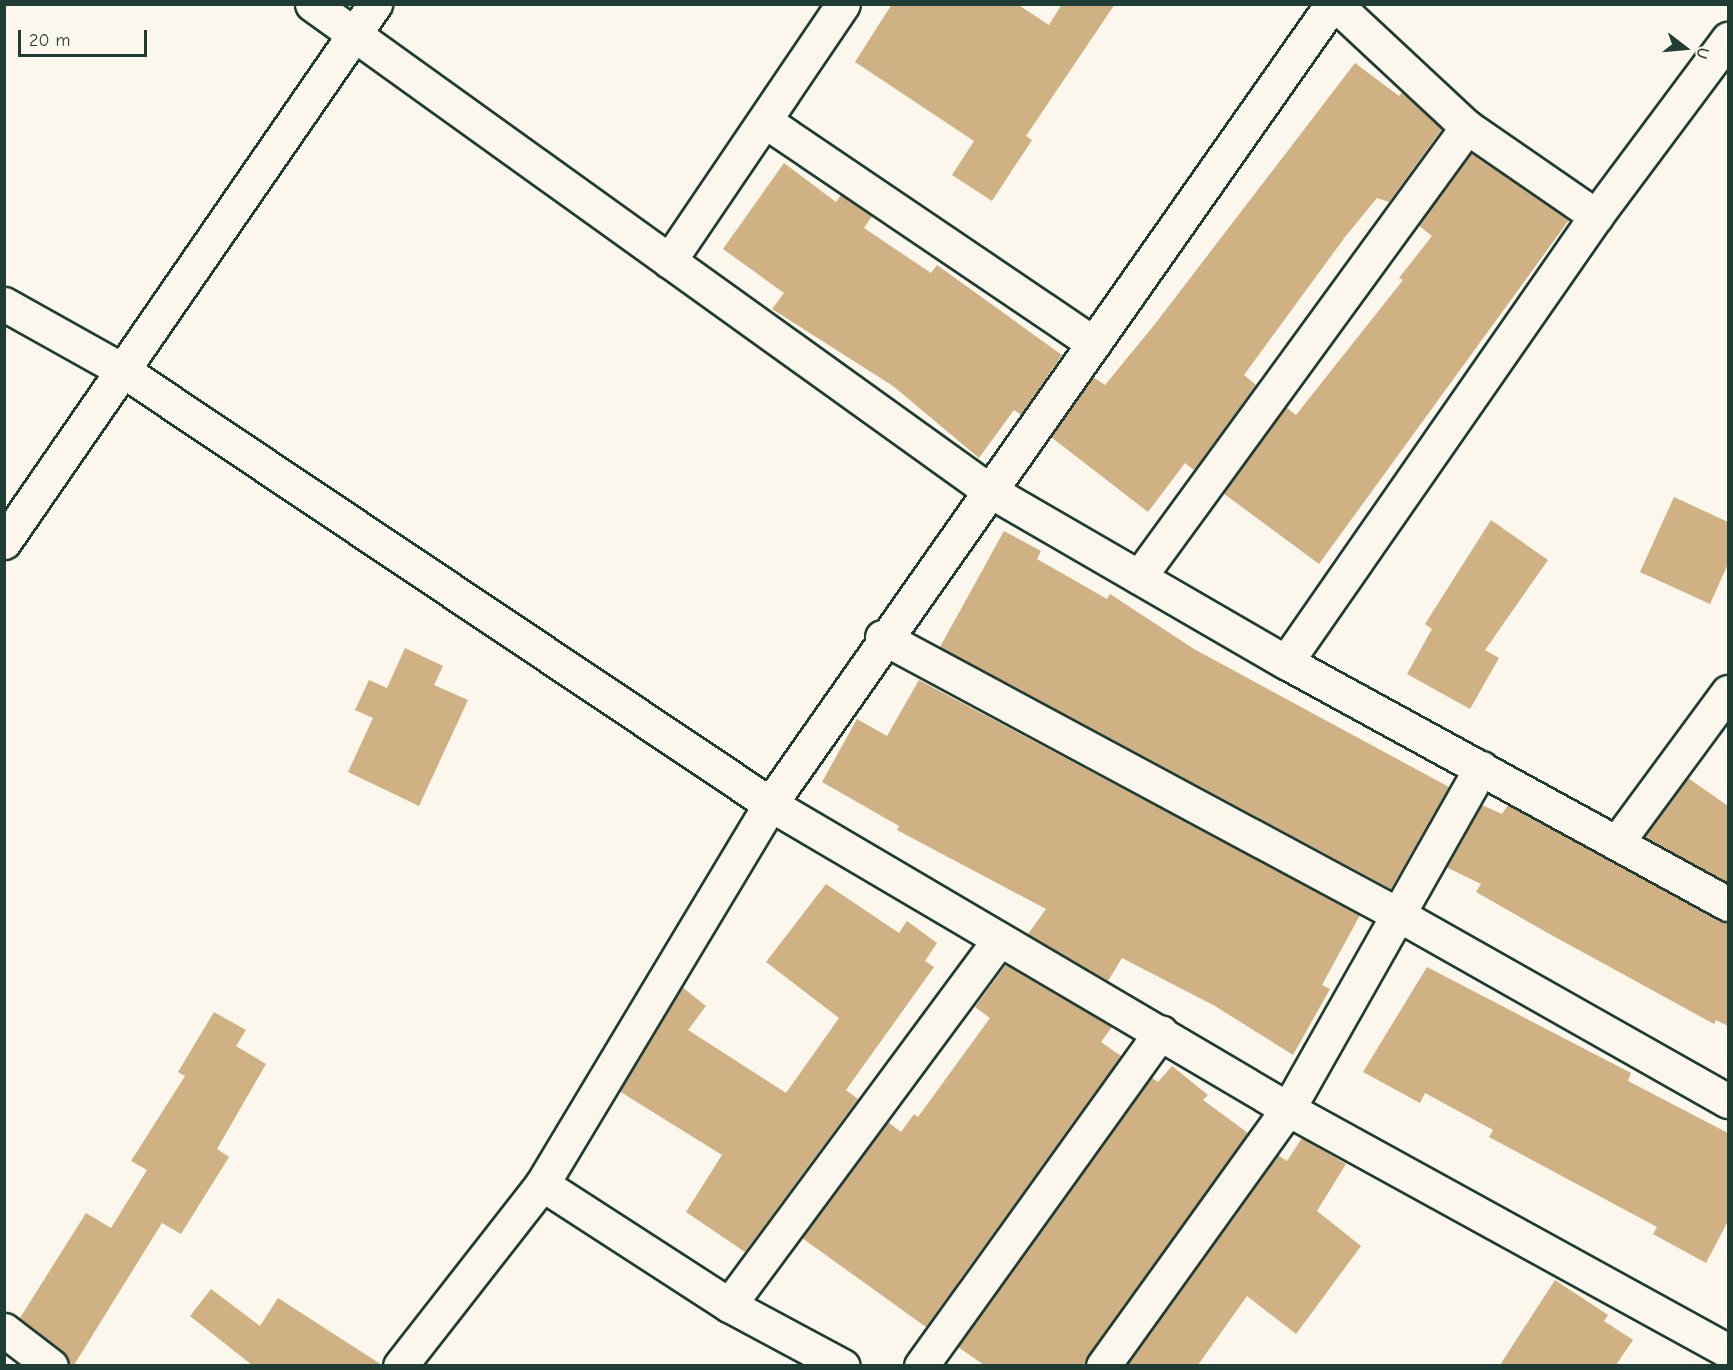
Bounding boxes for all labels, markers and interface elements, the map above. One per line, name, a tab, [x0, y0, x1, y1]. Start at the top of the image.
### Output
scale bar	[21, 18, 150, 56]
north arrow	[1655, 18, 1715, 78]
text: 20 m	[29, 30, 70, 51]
text: U	[1692, 45, 1712, 61]

